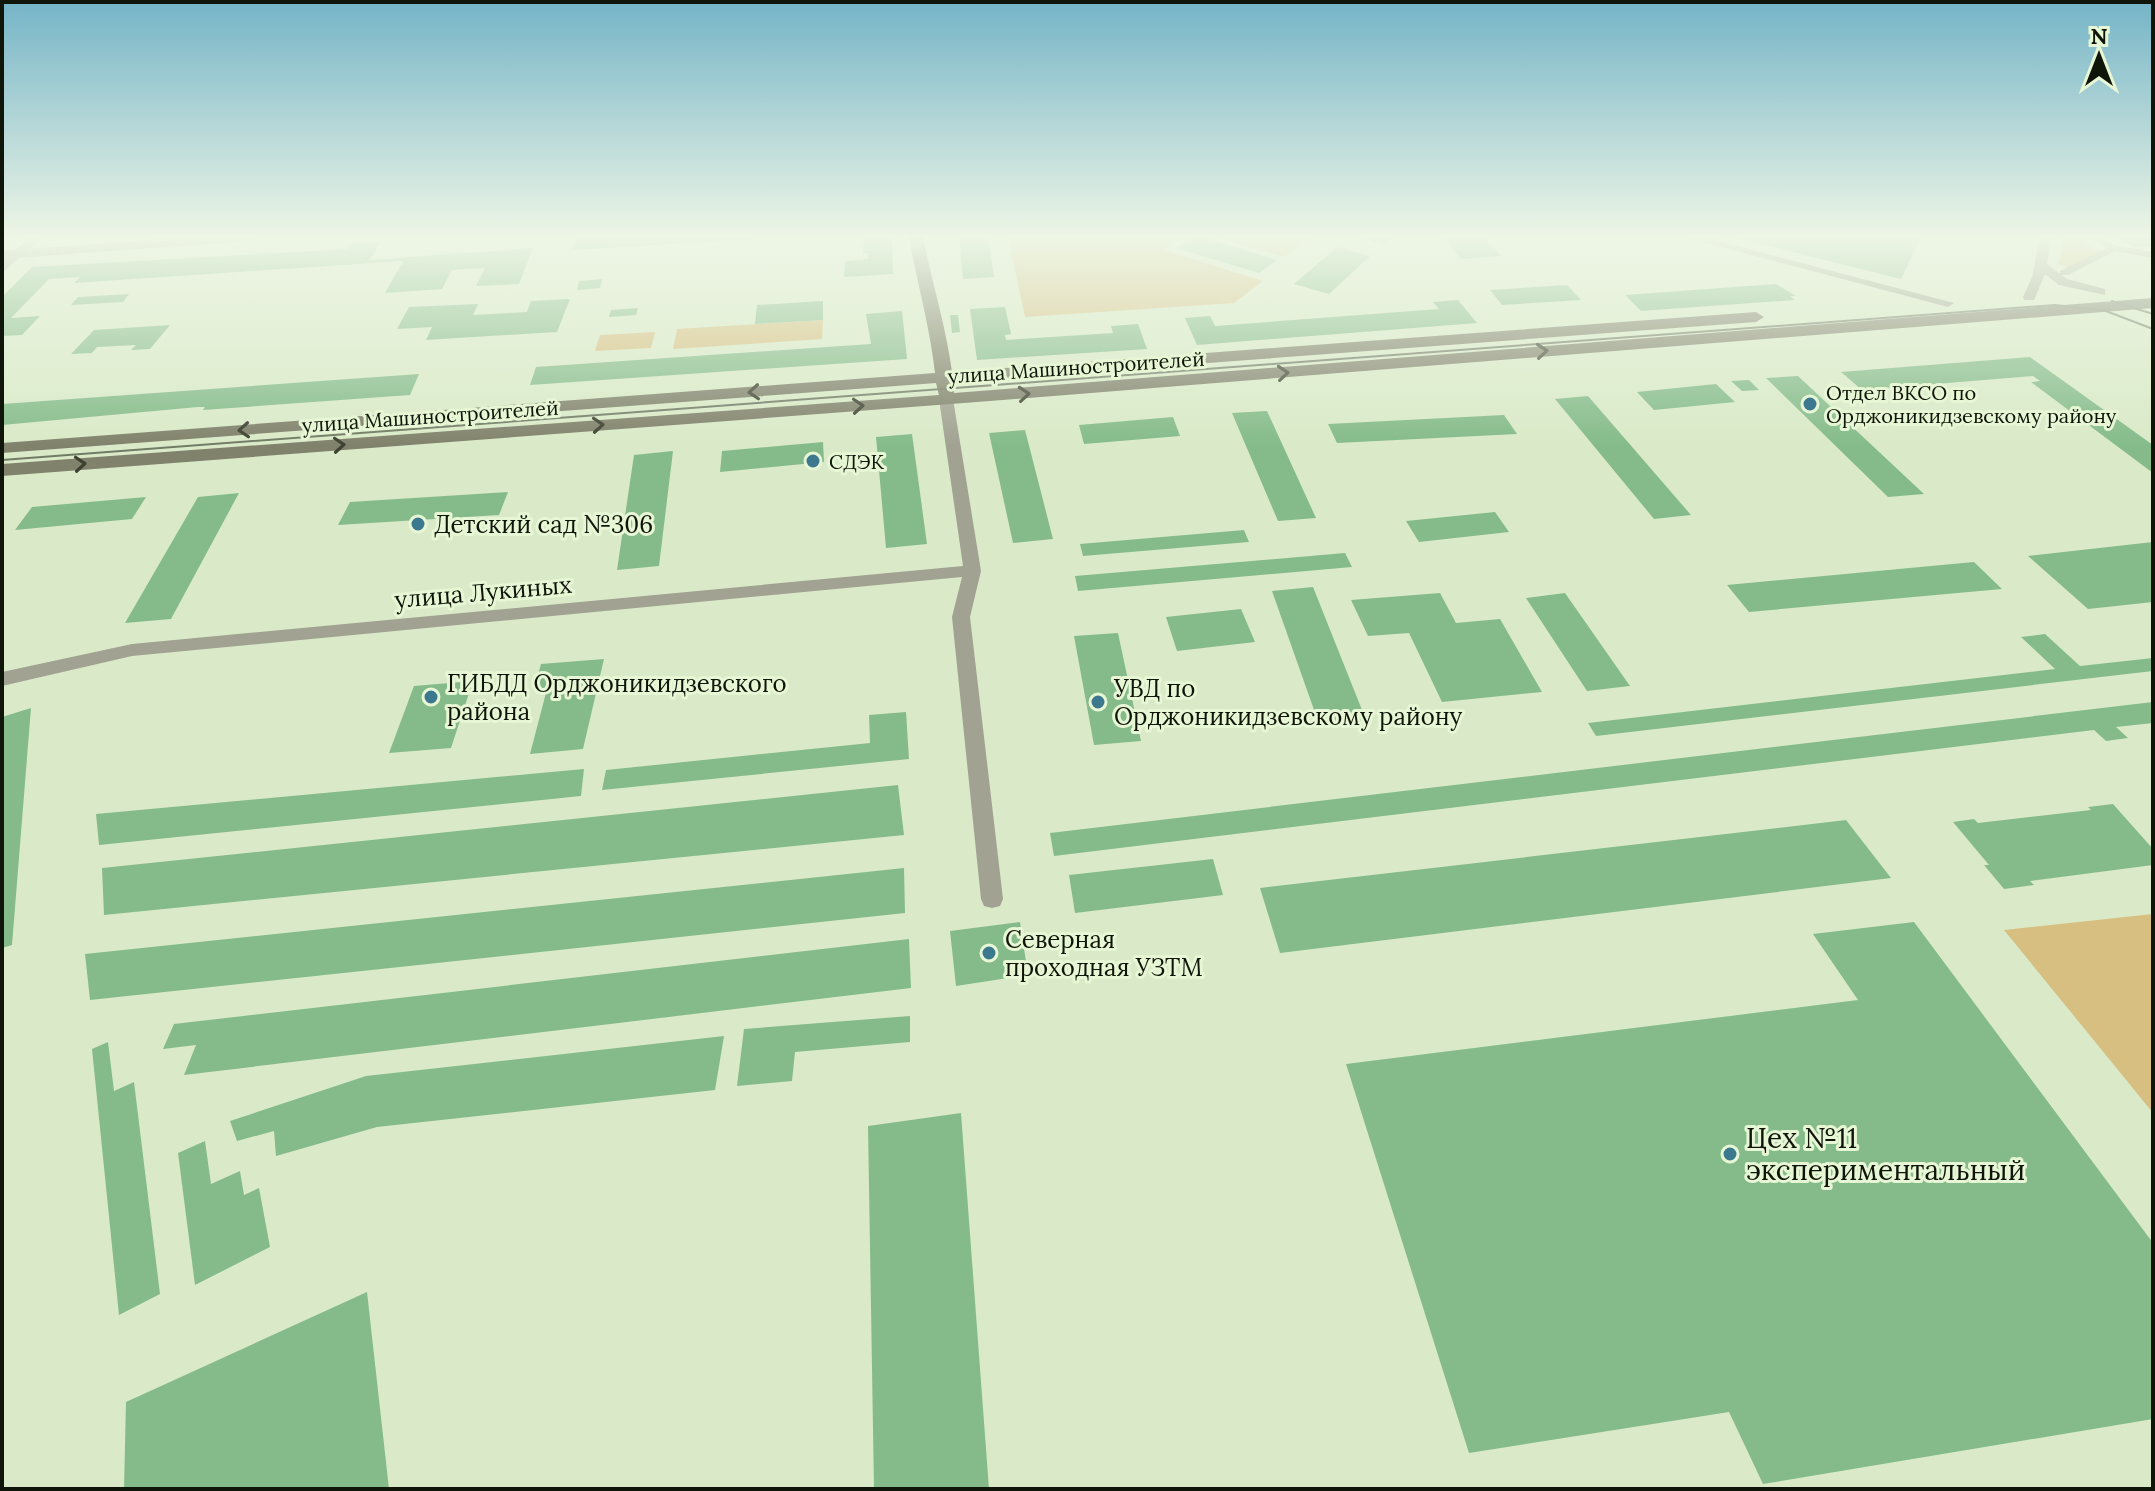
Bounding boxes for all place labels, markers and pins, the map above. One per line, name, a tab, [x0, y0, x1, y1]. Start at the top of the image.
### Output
place label: Отдел ВКСО по Орджоникидзевскому району	[1826, 380, 2117, 428]
marker: Отдел ВКСО по Орджоникидзевскому району	[1801, 395, 1819, 413]
place label: СДЭК	[829, 449, 885, 474]
marker: СДЭК	[804, 452, 822, 470]
place label: Детский сад №306	[434, 509, 653, 540]
marker: Детский сад №306	[409, 515, 427, 533]
place label: ГИБДД Орджоникидзевского района	[447, 668, 786, 727]
place label: УВД по Орджоникидзевскому району	[1113, 673, 1463, 732]
marker: ГИБДД Орджоникидзевского района	[422, 688, 440, 706]
marker: УВД по Орджоникидзевскому району	[1089, 693, 1107, 711]
place label: Северная проходная УЗТМ	[1005, 924, 1203, 983]
marker: Северная проходная УЗТМ	[980, 944, 998, 962]
place label: Цех №11 экспериментальный	[1746, 1120, 2025, 1188]
marker: Цех №11 экспериментальный	[1721, 1145, 1739, 1163]

